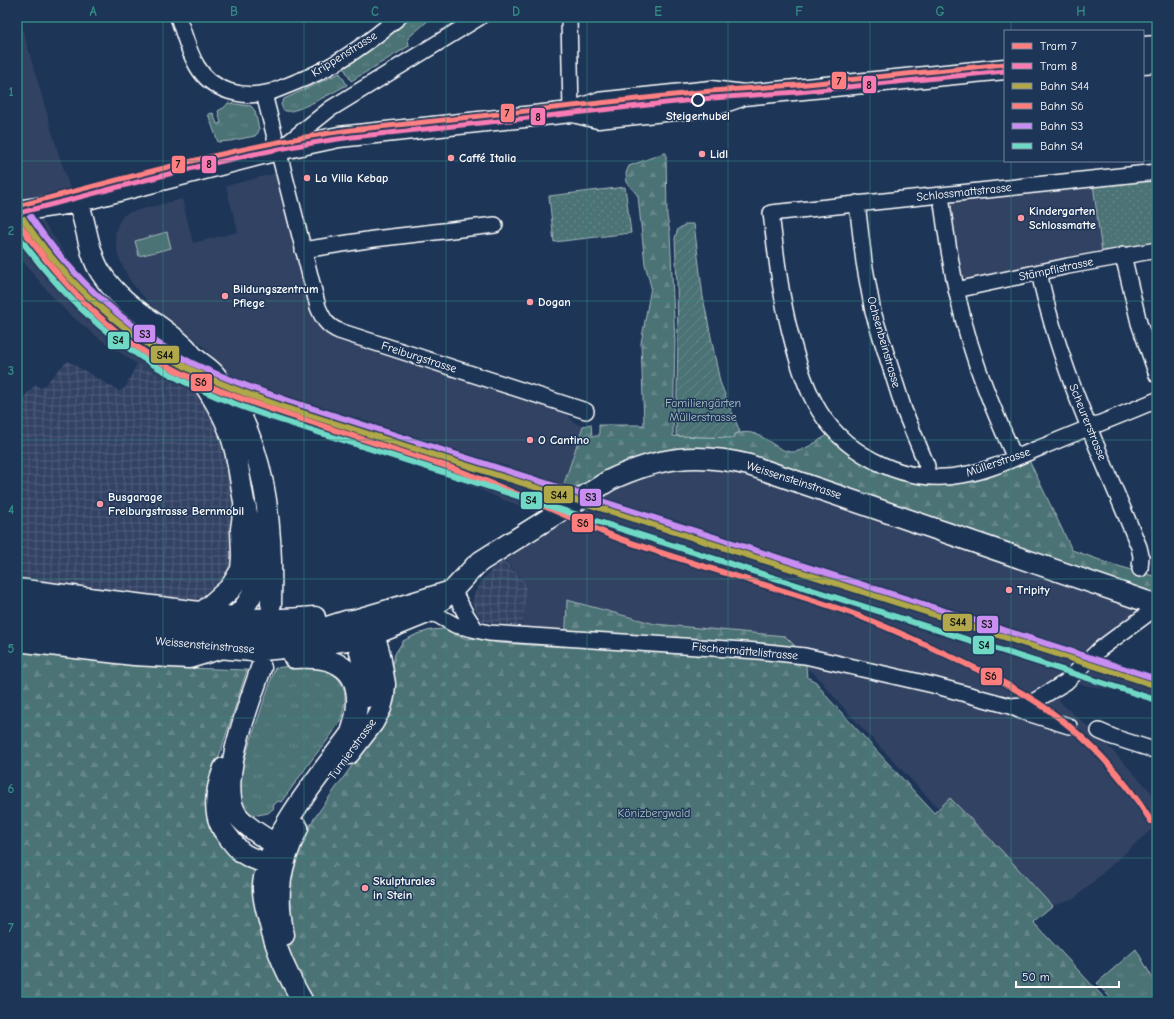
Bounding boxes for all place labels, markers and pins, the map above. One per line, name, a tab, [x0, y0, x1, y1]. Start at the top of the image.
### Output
marker: Steigerhubel	[691, 93, 705, 107]
place label: Steigerhubel	[666, 109, 730, 123]
place label: Lidl	[710, 147, 728, 161]
marker: Lidl	[697, 149, 707, 159]
place label: Caffé Italia	[459, 151, 516, 165]
marker: Caffé Italia	[446, 153, 456, 163]
place label: La Villa Kebap	[315, 171, 388, 185]
marker: La Villa Kebap	[302, 173, 312, 183]
place label: Kindergarten Schlossmatte	[1029, 204, 1096, 232]
marker: Kindergarten Schlossmatte	[1016, 213, 1026, 223]
place label: Bildungszentrum Pflege	[233, 282, 319, 310]
marker: Bildungszentrum Pflege	[220, 291, 230, 301]
place label: Dogan	[538, 295, 571, 309]
marker: Dogan	[525, 297, 535, 307]
place label: O Cantino	[538, 433, 589, 447]
marker: O Cantino	[525, 435, 535, 445]
place label: Busgarage Freiburgstrasse Bernmobil	[108, 490, 244, 518]
marker: Busgarage Freiburgstrasse Bernmobil	[95, 499, 105, 509]
place label: Tripity	[1017, 583, 1050, 597]
marker: Tripity	[1004, 585, 1014, 595]
place label: Skulpturales in Stein	[373, 874, 435, 902]
marker: Skulpturales in Stein	[360, 883, 370, 893]

